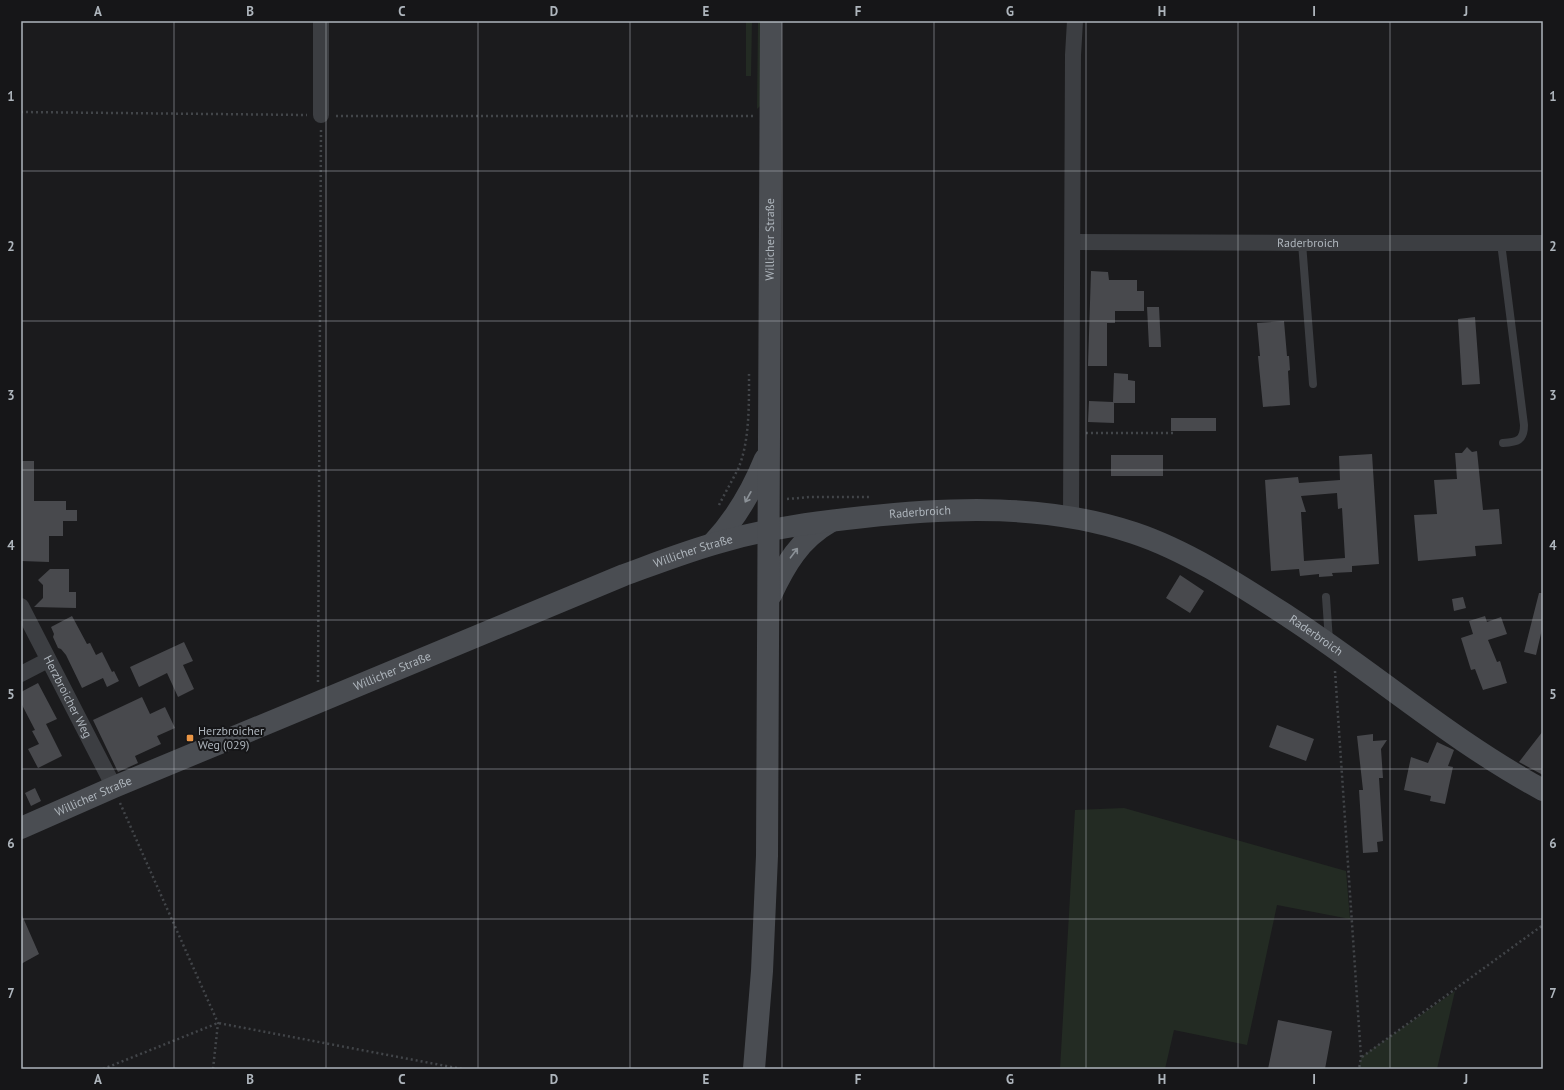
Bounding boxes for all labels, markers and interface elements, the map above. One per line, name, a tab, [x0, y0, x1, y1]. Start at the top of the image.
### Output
text: A	[94, 3, 102, 20]
text: B	[246, 3, 254, 20]
text: C	[398, 3, 406, 20]
text: D	[550, 3, 558, 20]
text: E	[703, 3, 710, 20]
text: F	[855, 3, 862, 20]
text: G	[1006, 3, 1014, 20]
text: H	[1158, 3, 1166, 20]
text: I	[1312, 3, 1316, 20]
text: J	[1463, 3, 1468, 20]
text: 1	[7, 88, 15, 105]
text: 1	[1549, 88, 1557, 105]
street label: Willicher Straße	[762, 198, 777, 281]
street label: Raderbroich	[1277, 235, 1339, 250]
text: 2	[7, 238, 15, 255]
text: 2	[1549, 238, 1557, 255]
text: 3	[7, 387, 15, 404]
text: 3	[1549, 387, 1557, 404]
one-way arrow	[743, 491, 751, 503]
street label: Raderbroich	[888, 502, 951, 521]
street label: Willicher Straße	[651, 531, 734, 571]
text: 4	[7, 537, 15, 554]
text: 4	[1549, 537, 1557, 554]
one-way arrow	[790, 548, 798, 559]
street label: Raderbroich	[1287, 611, 1346, 659]
street label: Willicher Straße	[351, 648, 433, 694]
street label: Herzbroicher Weg	[41, 653, 96, 740]
text: 5	[7, 686, 15, 703]
text: 5	[1549, 686, 1557, 703]
place label: Herzbroicher Weg (029)	[198, 723, 264, 752]
marker: Herzbroicher Weg (029)	[185, 733, 195, 743]
street label: Willicher Straße	[52, 772, 134, 819]
text: 6	[7, 835, 15, 852]
text: 6	[1549, 835, 1557, 852]
text: 7	[7, 985, 15, 1002]
text: 7	[1549, 985, 1557, 1002]
text: A	[94, 1071, 102, 1088]
text: B	[246, 1071, 254, 1088]
text: C	[398, 1071, 406, 1088]
text: D	[550, 1071, 558, 1088]
text: E	[703, 1071, 710, 1088]
text: F	[855, 1071, 862, 1088]
text: G	[1006, 1071, 1014, 1088]
text: H	[1158, 1071, 1166, 1088]
text: I	[1312, 1071, 1316, 1088]
text: J	[1463, 1071, 1468, 1088]

